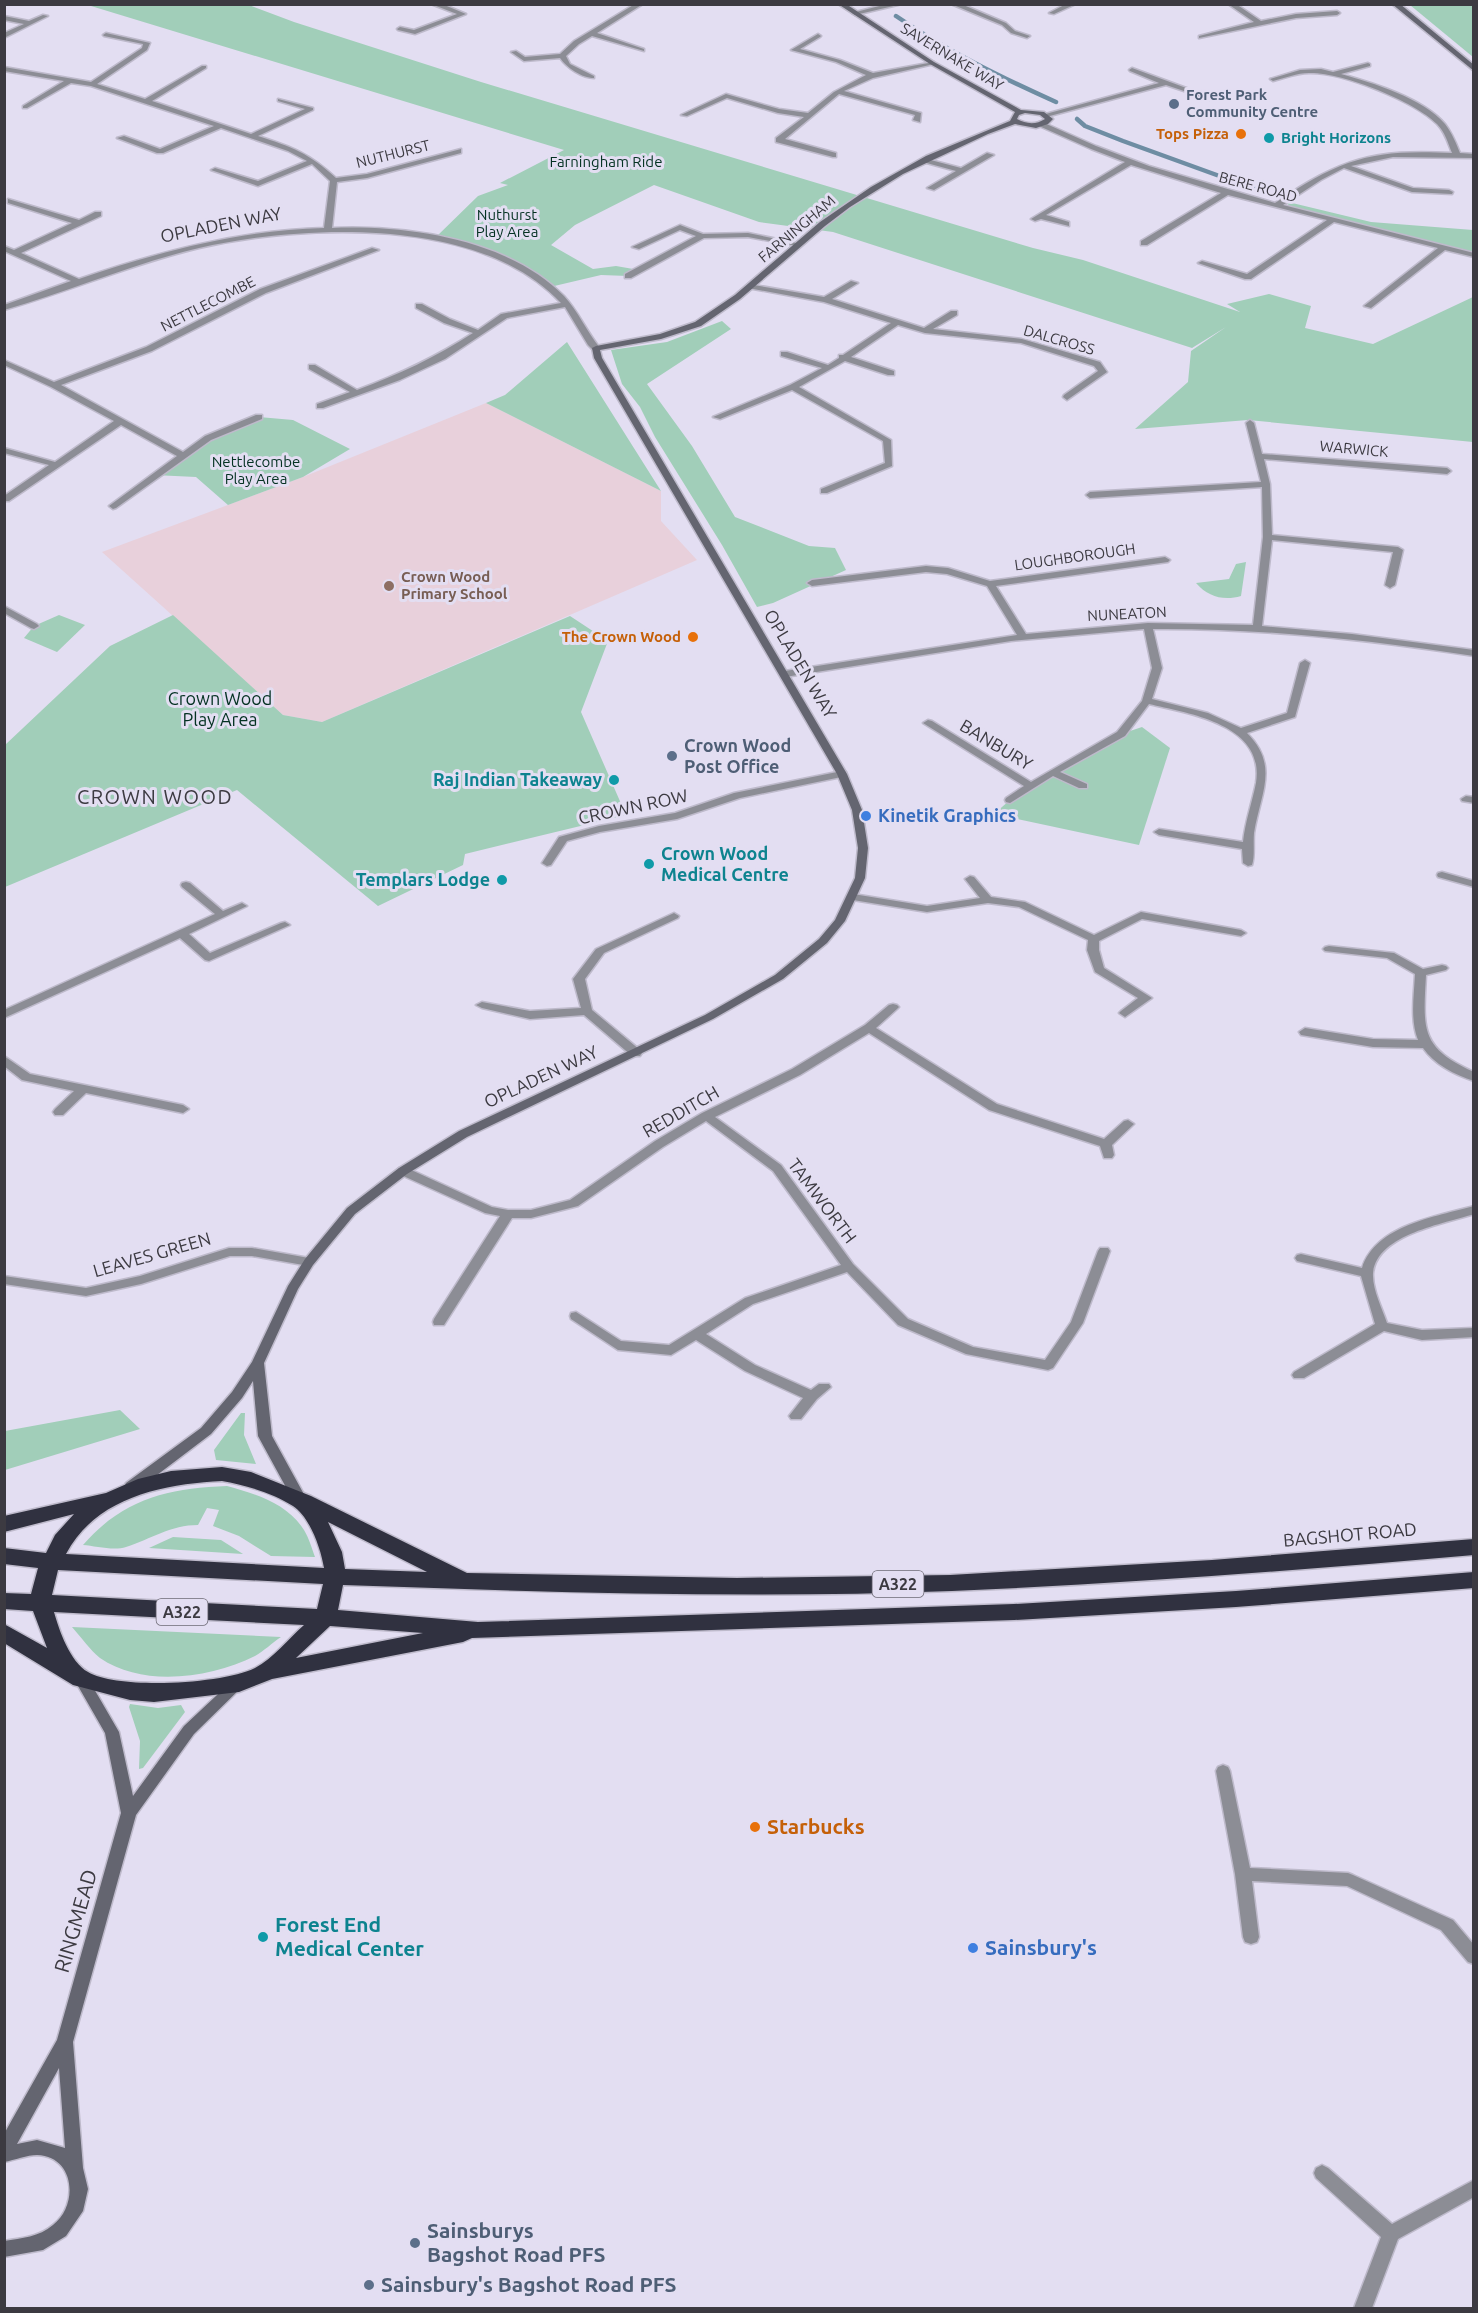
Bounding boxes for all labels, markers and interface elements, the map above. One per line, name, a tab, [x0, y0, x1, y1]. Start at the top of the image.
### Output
street label: SAVERNAKE WAY	[898, 19, 1007, 94]
place label: Forest Park Community Centre	[1186, 86, 1318, 120]
marker: Forest Park Community Centre	[1167, 97, 1181, 111]
place label: Tops Pizza	[1156, 125, 1229, 142]
marker: Tops Pizza	[1234, 127, 1248, 141]
place label: Bright Horizons	[1281, 129, 1391, 146]
marker: Bright Horizons	[1262, 131, 1276, 145]
street label: NUTHURST	[354, 136, 432, 171]
park label: Farningham Ride	[550, 153, 662, 170]
street label: BERE ROAD	[1217, 168, 1299, 205]
street label: FARNINGHAM	[755, 192, 838, 266]
street label: OPLADEN WAY	[158, 202, 284, 246]
park label: Nuthurst Play Area	[476, 206, 538, 240]
street label: NETTLECOMBE	[158, 272, 258, 335]
street label: DALCROSS	[1022, 321, 1097, 358]
street label: WARWICK	[1319, 437, 1389, 460]
park label: Nettlecombe Play Area	[212, 453, 300, 487]
street label: LOUGHBOROUGH	[1013, 540, 1137, 573]
place label: Crown Wood Primary School	[401, 568, 508, 602]
marker: Crown Wood Primary School	[382, 579, 396, 593]
street label: NUNEATON	[1087, 603, 1167, 624]
street label: OPLADEN WAY	[761, 606, 841, 722]
place label: The Crown Wood	[562, 628, 681, 645]
marker: The Crown Wood	[686, 630, 700, 644]
park label: Crown Wood Play Area	[168, 688, 272, 729]
street label: BANBURY	[957, 715, 1037, 774]
place label: Crown Wood Post Office	[684, 735, 791, 776]
marker: Crown Wood Post Office	[665, 749, 679, 763]
place label: Raj Indian Takeaway	[433, 769, 602, 789]
marker: Raj Indian Takeaway	[607, 773, 621, 787]
district label: CROWN WOOD	[77, 785, 233, 808]
street label: CROWN ROW	[576, 785, 690, 827]
place label: Kinetik Graphics	[878, 805, 1016, 825]
marker: Kinetik Graphics	[859, 809, 873, 823]
place label: Crown Wood Medical Centre	[661, 843, 789, 884]
marker: Crown Wood Medical Centre	[642, 857, 656, 871]
place label: Templars Lodge	[356, 869, 490, 889]
marker: Templars Lodge	[495, 873, 509, 887]
street label: OPLADEN WAY	[481, 1041, 601, 1111]
street label: REDDITCH	[639, 1081, 722, 1141]
street label: TAMWORTH	[785, 1154, 861, 1247]
street label: LEAVES GREEN	[91, 1228, 213, 1280]
street label: BAGSHOT ROAD	[1282, 1518, 1418, 1550]
road number: A322	[872, 1571, 924, 1597]
road number: A322	[156, 1599, 207, 1625]
place label: Starbucks	[767, 1814, 865, 1838]
marker: Starbucks	[748, 1820, 762, 1834]
street label: RINGMEAD	[49, 1866, 101, 1975]
place label: Forest End Medical Center	[275, 1912, 424, 1960]
marker: Forest End Medical Center	[256, 1930, 270, 1944]
place label: Sainsbury's	[985, 1935, 1097, 1959]
marker: Sainsbury's	[966, 1941, 980, 1955]
place label: Sainsburys Bagshot Road PFS	[427, 2218, 606, 2266]
marker: Sainsburys Bagshot Road PFS	[408, 2236, 422, 2250]
place label: Sainsbury's Bagshot Road PFS	[381, 2272, 676, 2296]
marker: Sainsbury's Bagshot Road PFS	[362, 2278, 376, 2292]

